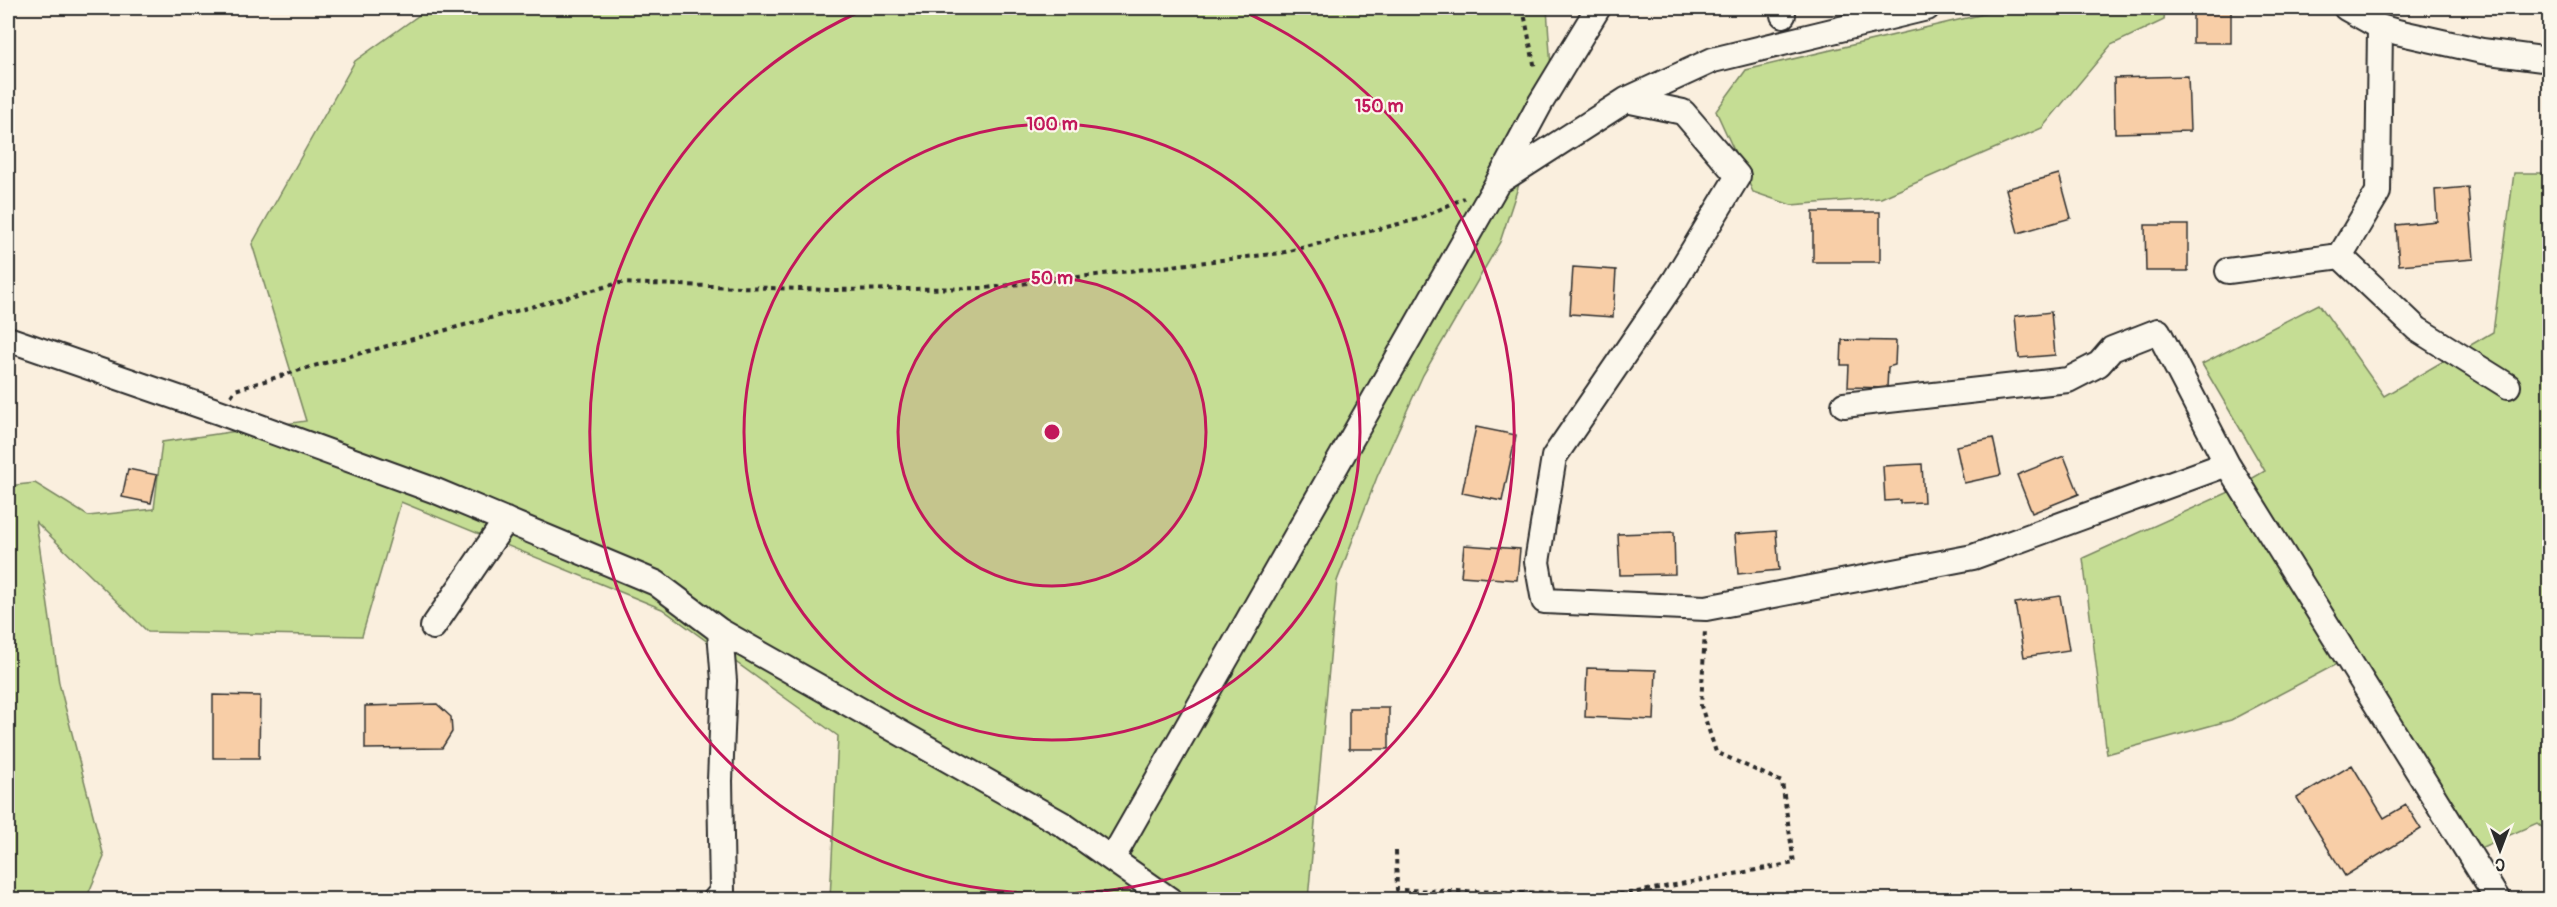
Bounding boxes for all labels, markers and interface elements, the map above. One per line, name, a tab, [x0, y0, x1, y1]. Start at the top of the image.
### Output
text: 150 m	[1355, 95, 1404, 118]
text: 100 m	[1026, 113, 1078, 136]
text: 50 m	[1031, 267, 1073, 290]
centre of rings	[1042, 422, 1062, 442]
north arrow	[2470, 820, 2530, 880]
text: С	[2495, 854, 2505, 874]

